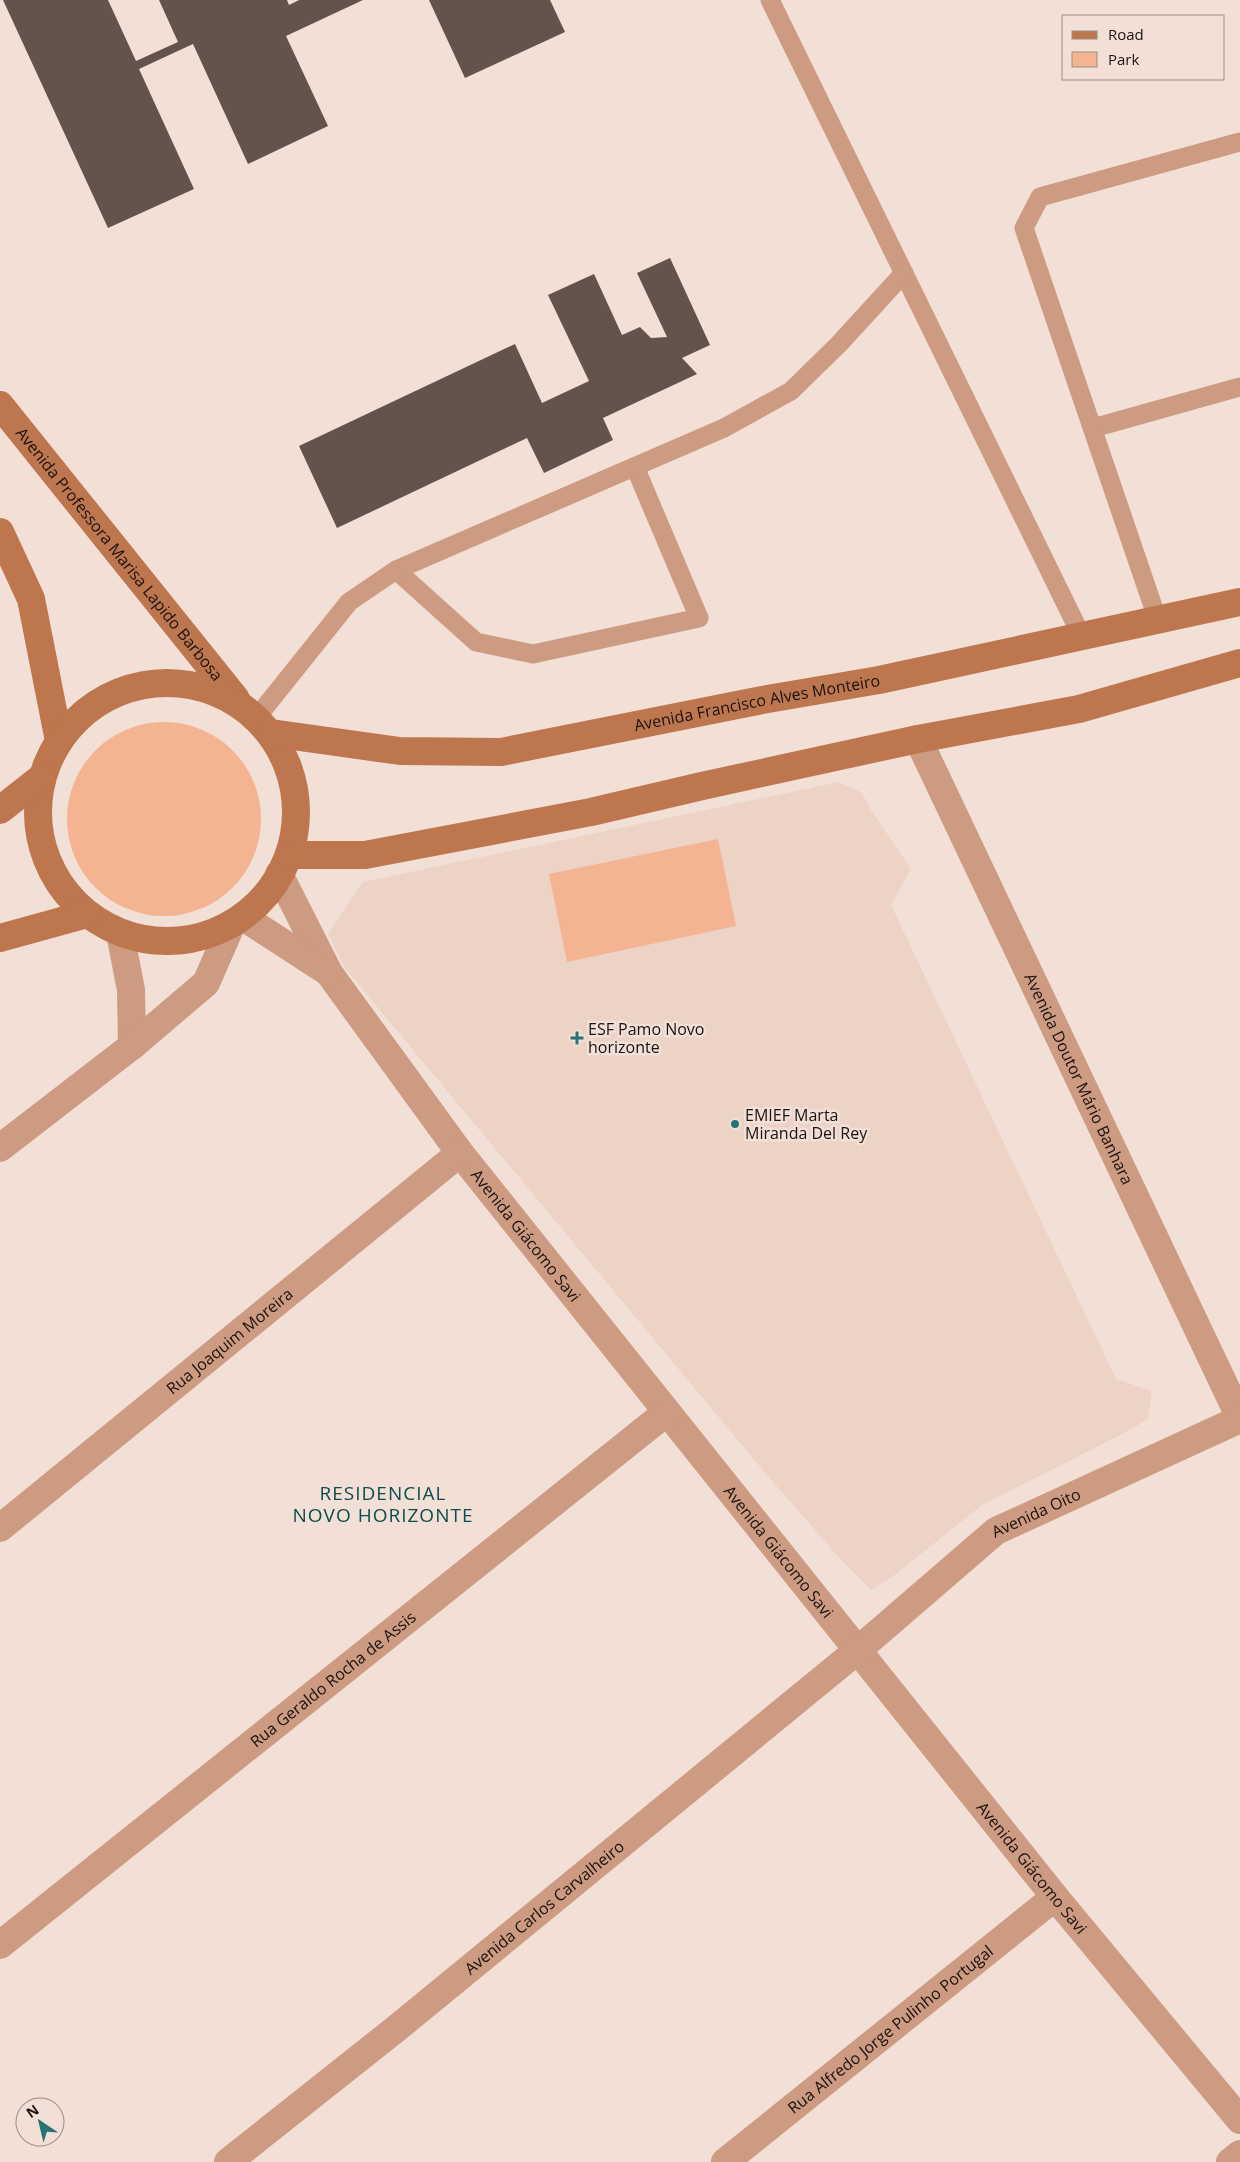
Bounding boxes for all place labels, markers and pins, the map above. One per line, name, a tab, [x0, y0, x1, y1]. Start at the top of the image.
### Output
place label: ESF Pamo Novo horizonte	[588, 1018, 704, 1058]
marker: ESF Pamo Novo horizonte	[570, 1031, 584, 1045]
place label: EMIEF Marta Miranda Del Rey	[745, 1104, 868, 1144]
marker: EMIEF Marta Miranda Del Rey	[729, 1118, 741, 1130]

